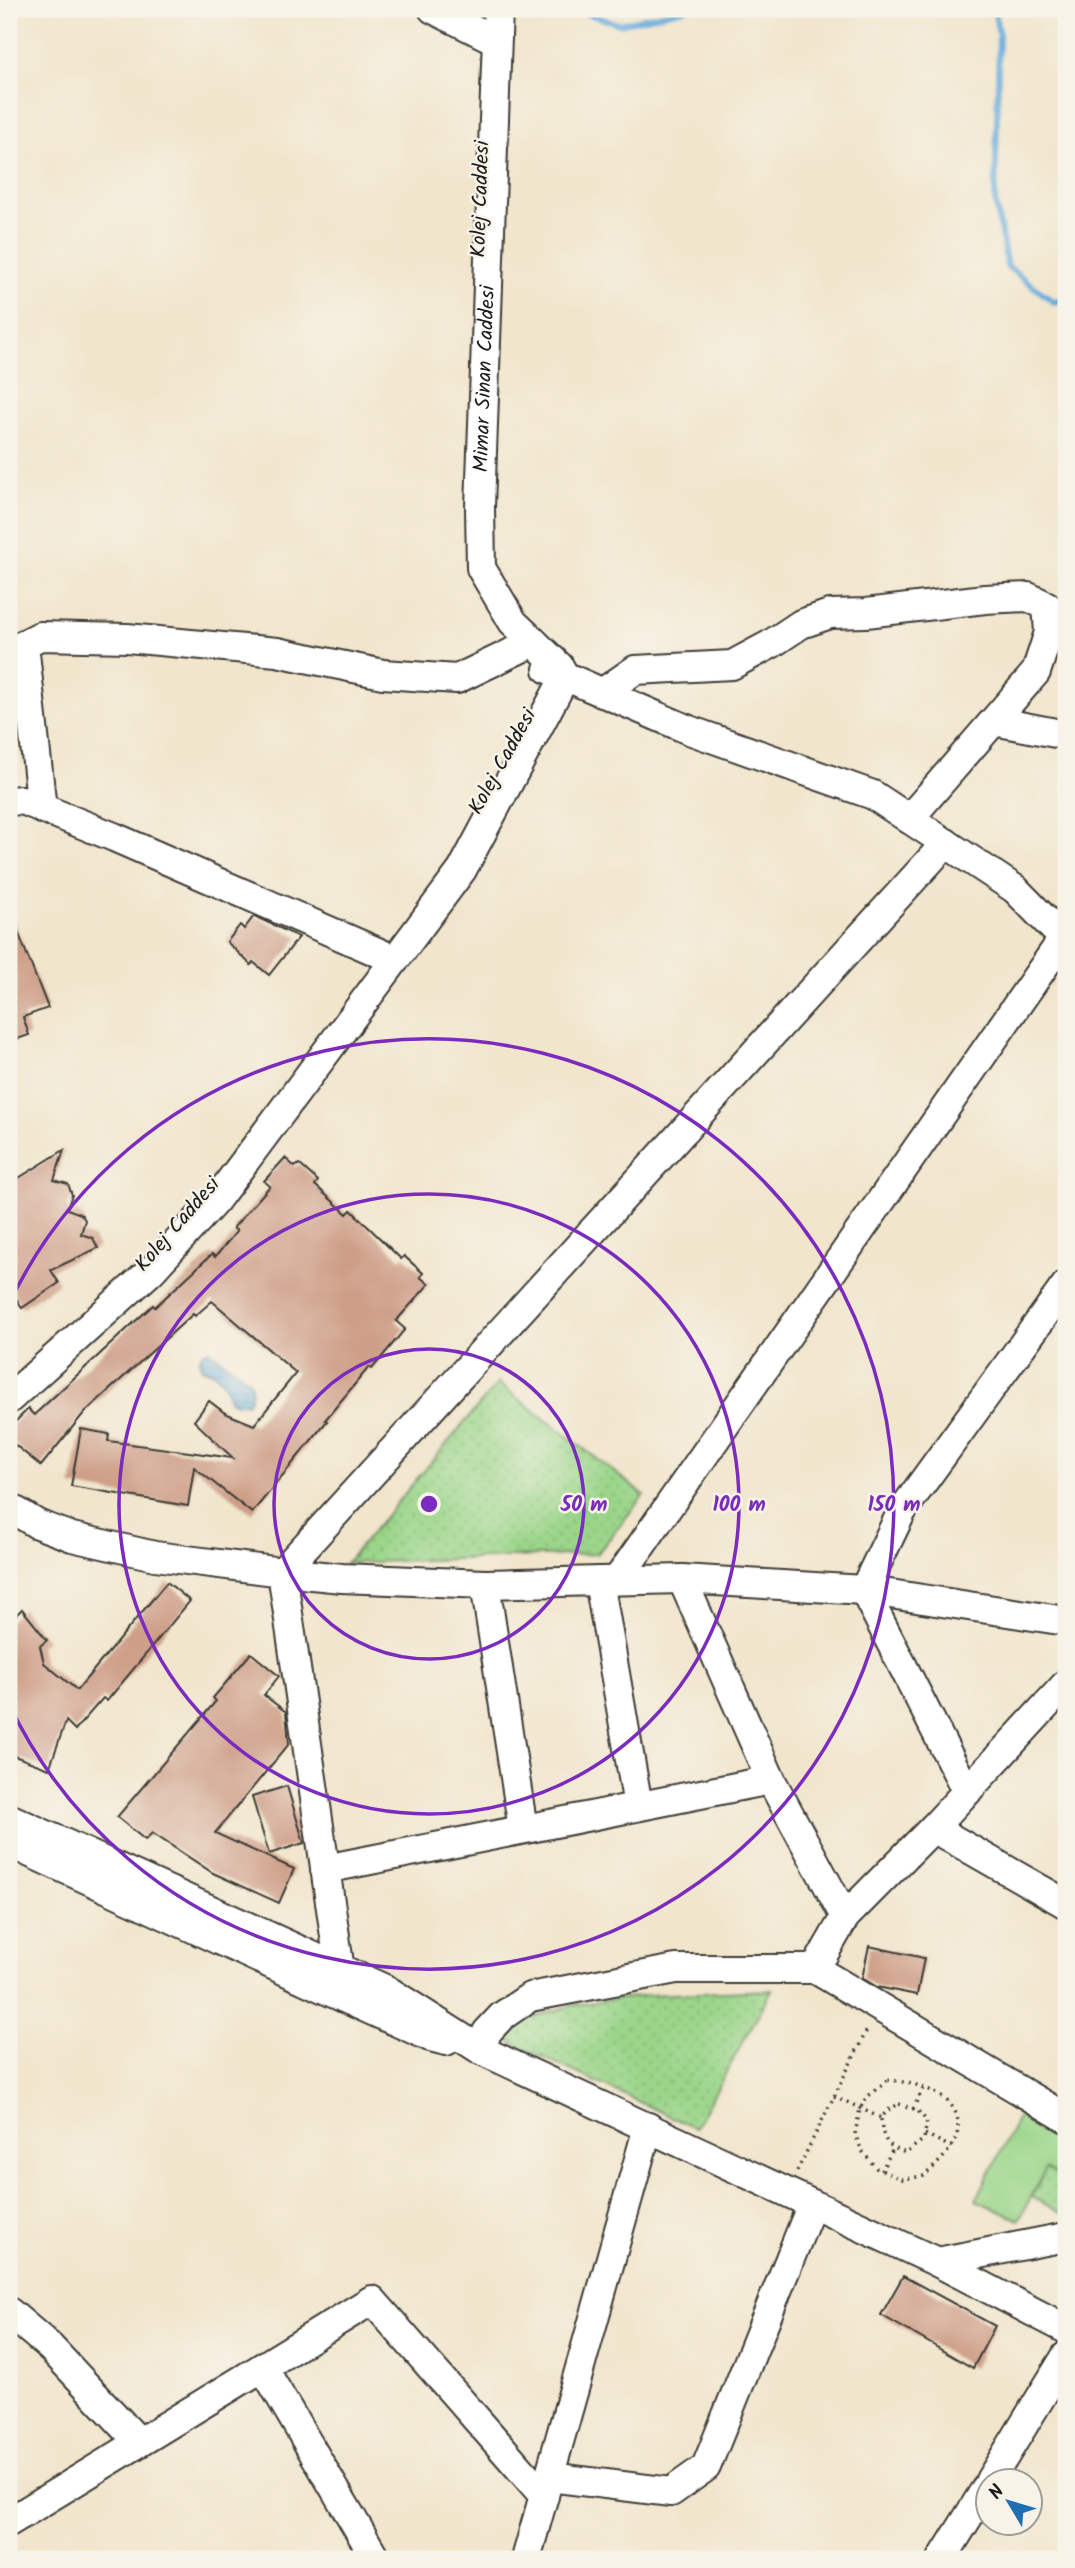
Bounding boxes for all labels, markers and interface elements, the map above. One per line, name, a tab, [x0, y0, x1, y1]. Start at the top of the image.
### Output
street label: Kolej Caddesi	[462, 139, 500, 258]
street label: Mimar Sinan Caddesi	[465, 284, 505, 473]
street label: Kolej Caddesi	[460, 702, 546, 821]
street label: Kolej Caddesi	[127, 1169, 230, 1280]
text: 50 m	[560, 1489, 607, 1522]
text: 100 m	[712, 1489, 766, 1522]
text: 150 m	[867, 1489, 921, 1522]
centre of rings	[417, 1492, 441, 1516]
north arrow	[974, 2466, 1044, 2536]
text: N	[982, 2479, 1013, 2507]

